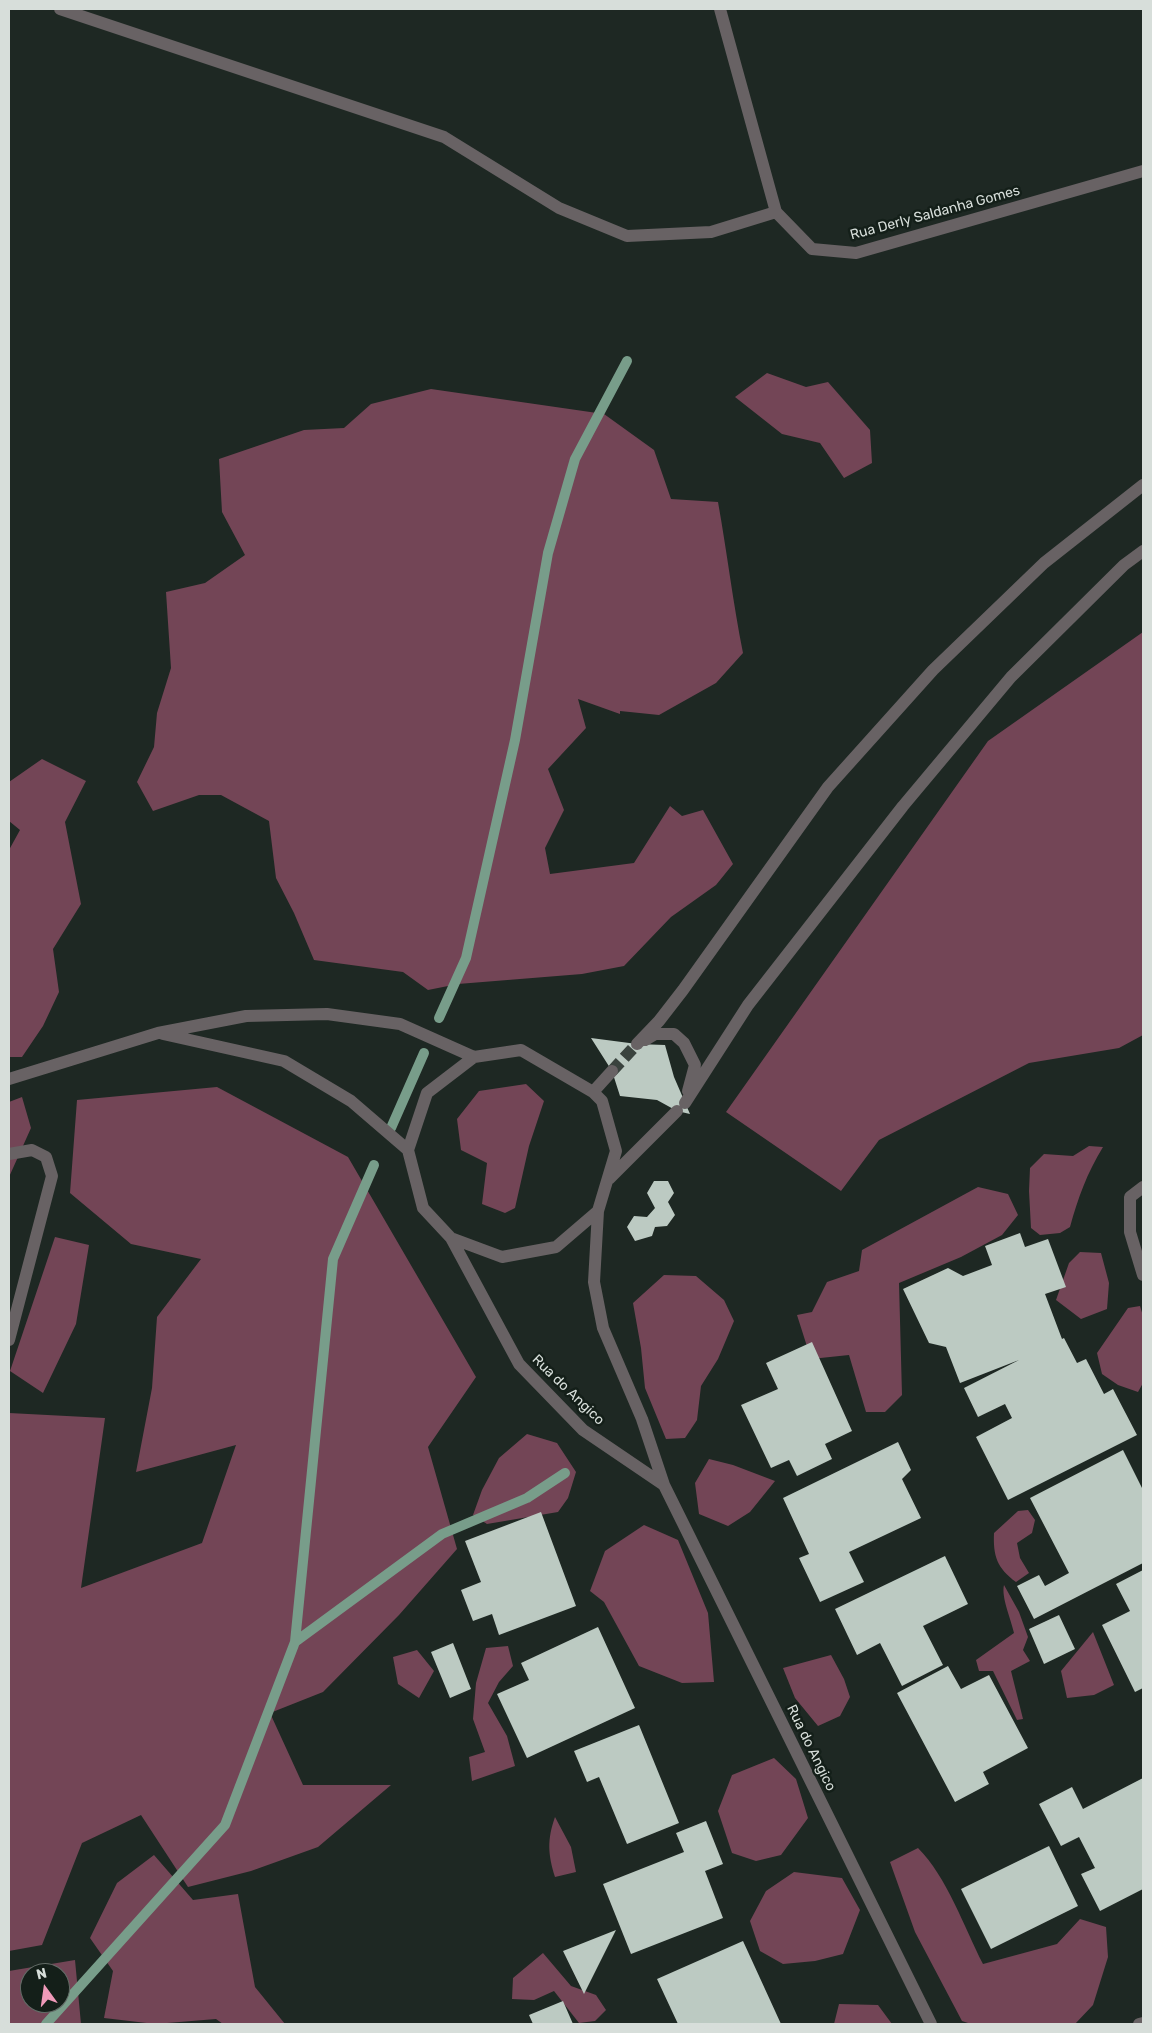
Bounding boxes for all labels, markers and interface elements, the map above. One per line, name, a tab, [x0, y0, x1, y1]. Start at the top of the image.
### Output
street label: Rua Derly Saldanha Gomes	[848, 182, 1022, 244]
street label: Rua do Angico	[528, 1351, 608, 1429]
street label: Rua do Angico	[783, 1702, 839, 1794]
north arrow	[20, 1963, 70, 2013]
text: N	[35, 1964, 48, 1983]

